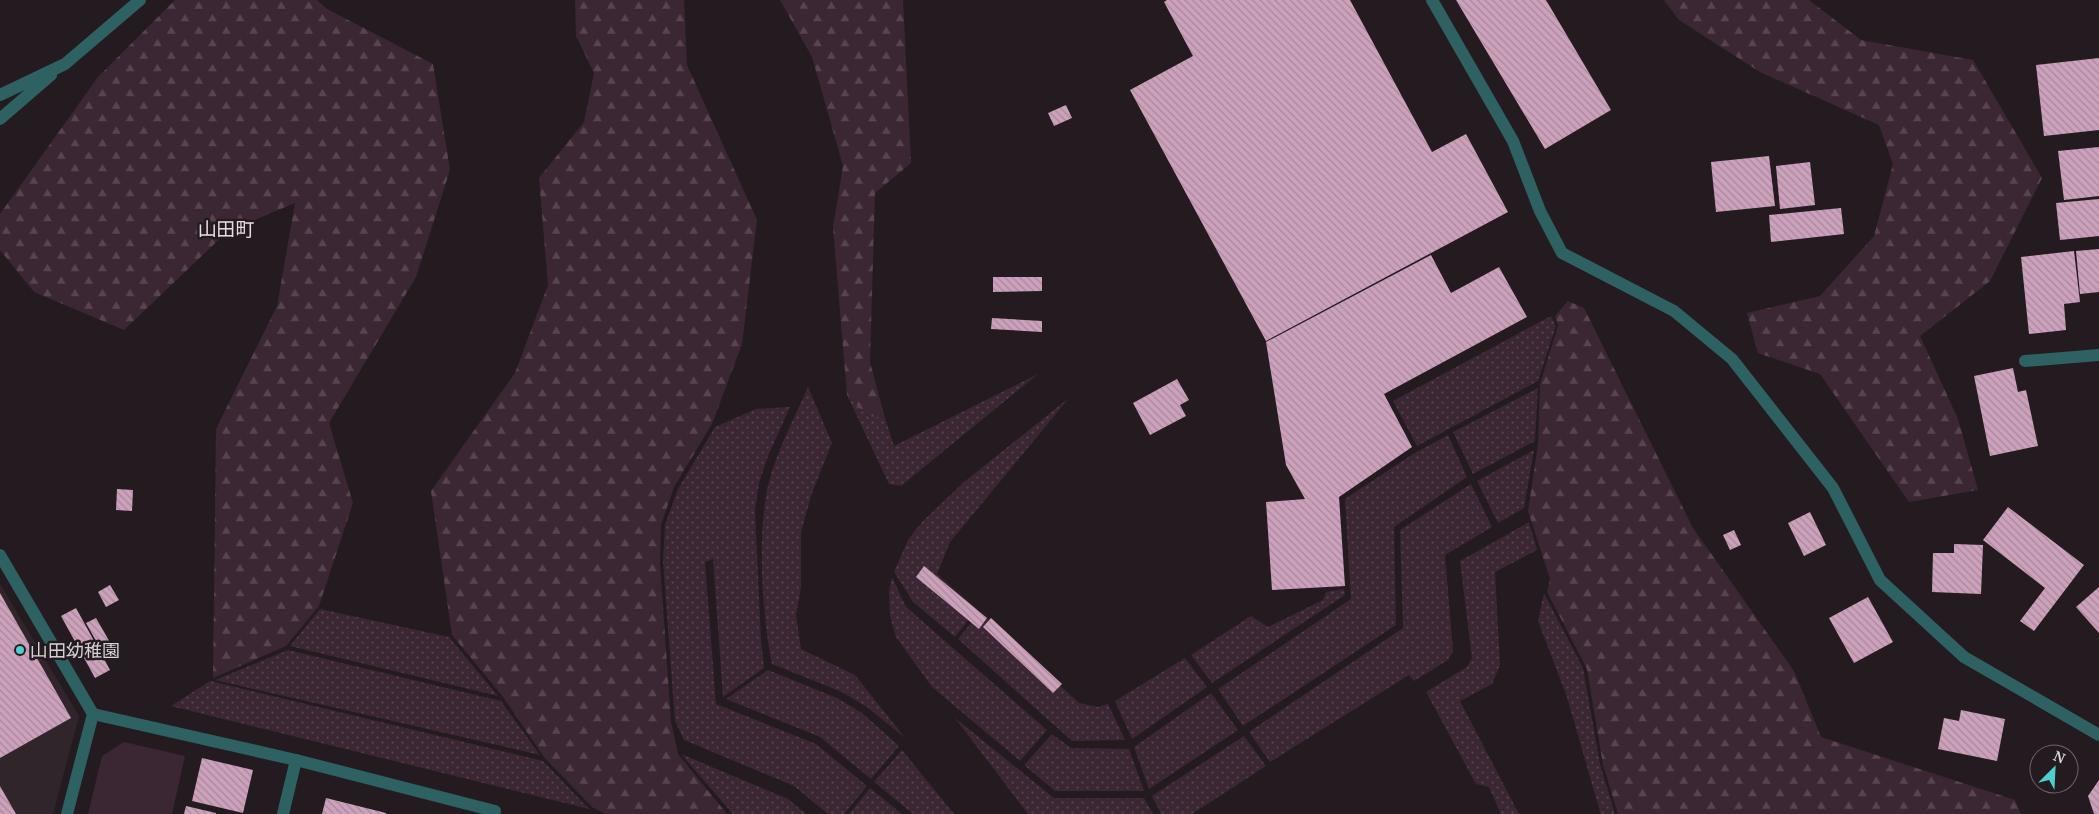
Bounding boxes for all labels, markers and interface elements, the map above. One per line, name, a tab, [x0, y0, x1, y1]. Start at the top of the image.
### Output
district label: 山田町	[197, 216, 255, 242]
place label: 山田幼稚園	[30, 638, 120, 662]
marker: 山田幼稚園	[14, 644, 26, 656]
north arrow	[2029, 744, 2079, 794]
text: N	[2051, 746, 2068, 768]

